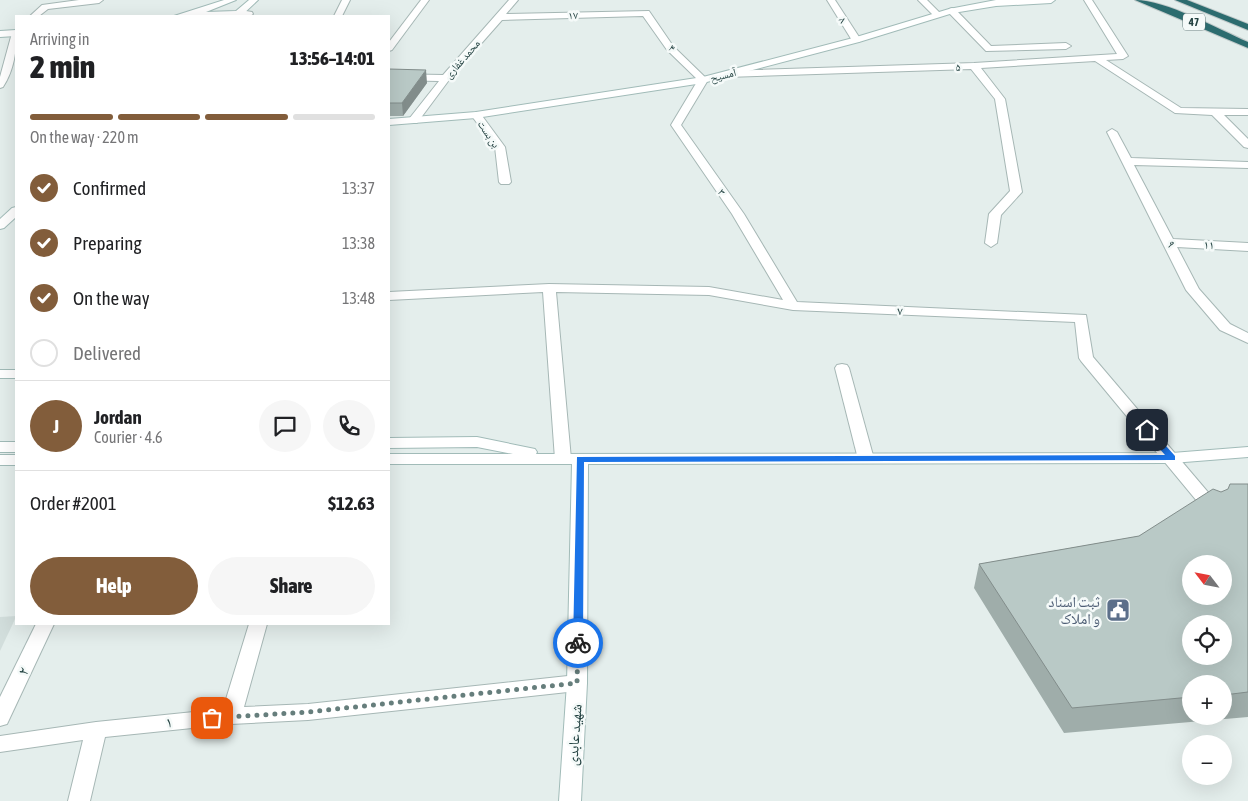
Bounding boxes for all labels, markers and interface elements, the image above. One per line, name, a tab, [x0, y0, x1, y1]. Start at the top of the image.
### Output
street label: ۱۷	[568, 9, 578, 21]
road number: 47	[1183, 14, 1205, 31]
street label: ۸	[837, 15, 849, 25]
text: Arriving in	[30, 30, 90, 48]
street label: محمد غفاری	[442, 37, 483, 81]
street label: ۴	[666, 42, 678, 54]
text: 13:56–14:01	[290, 47, 375, 69]
text: 2 min	[30, 48, 95, 85]
street label: ۵	[955, 61, 961, 73]
street label: آمسیح	[709, 66, 738, 85]
street label: بن بست	[475, 118, 502, 150]
text: On the way · 220 m	[30, 128, 139, 146]
icon: check	[30, 174, 58, 202]
text: Confirmed	[73, 177, 146, 199]
text: 13:37	[342, 179, 375, 197]
street label: ۳	[716, 186, 728, 198]
icon: check	[30, 229, 58, 257]
text: Preparing	[73, 232, 142, 254]
text: 13:38	[342, 234, 375, 252]
street label: ۹	[1164, 238, 1178, 250]
street label: ۱۱	[1203, 238, 1215, 252]
icon: check	[30, 284, 58, 312]
text: On the way	[73, 287, 150, 309]
text: 13:48	[342, 289, 375, 307]
street label: ۷	[897, 304, 904, 318]
text: Delivered	[73, 342, 141, 364]
button: chat	[259, 400, 311, 452]
button: phone	[323, 400, 375, 452]
text: Jordan	[94, 406, 142, 428]
pin	[1126, 409, 1168, 451]
text: J	[53, 415, 59, 437]
icon: home	[1133, 416, 1161, 444]
text: Courier · 4.6	[94, 428, 163, 446]
text: Order #2001	[30, 492, 117, 514]
text: $12.63	[328, 492, 375, 514]
north arrow	[1182, 555, 1232, 605]
map controls	[1182, 555, 1232, 785]
button: Help	[30, 557, 198, 615]
button: Share	[208, 557, 375, 615]
place label: ثبت اسناد و املاک	[1048, 593, 1100, 628]
public building icon: ثبت اسناد و املاک	[1105, 597, 1131, 623]
button: locate	[1182, 615, 1232, 665]
courier	[553, 618, 603, 668]
icon: bike	[564, 629, 592, 657]
street label: ۲	[14, 664, 32, 678]
button: +	[1182, 675, 1232, 725]
pin	[191, 697, 233, 739]
street label: شهید عابدی	[563, 703, 587, 767]
icon: bag	[198, 704, 226, 732]
street label: ۱	[165, 713, 173, 731]
button: −	[1182, 735, 1232, 785]

